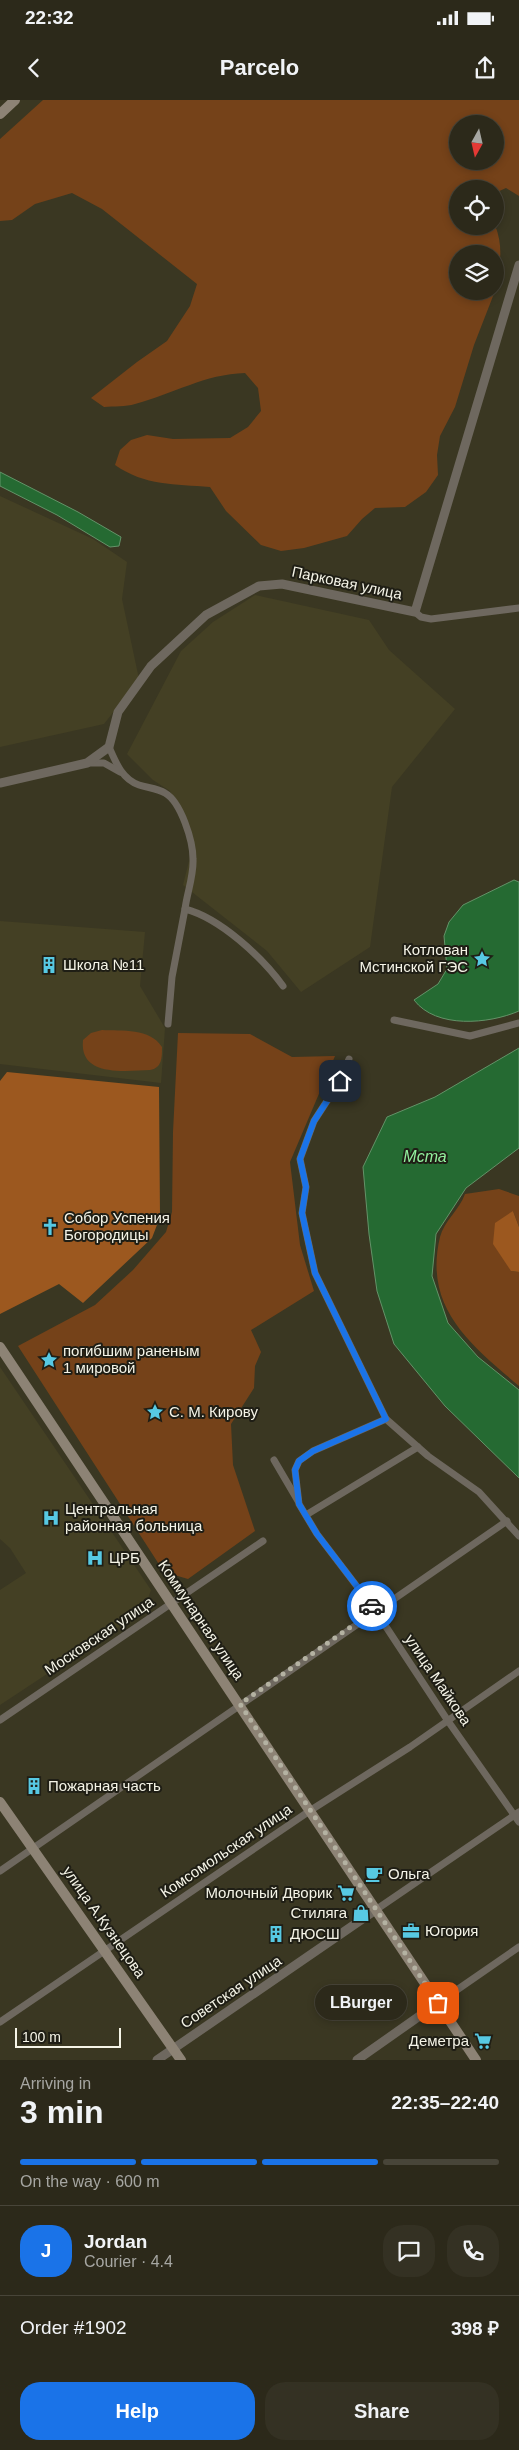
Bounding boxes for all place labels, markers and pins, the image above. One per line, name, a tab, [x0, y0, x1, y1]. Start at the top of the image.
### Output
place label: Котлован Мстинской ГЭС	[359, 941, 468, 975]
place icon: Котлован Мстинской ГЭС	[472, 949, 492, 969]
building icon: Школа №11	[39, 955, 59, 975]
place label: Школа №11	[63, 956, 144, 973]
pin	[319, 1060, 361, 1102]
place label: Собор Успения Богородицы	[64, 1209, 170, 1243]
church icon: Собор Успения Богородицы	[40, 1217, 60, 1237]
place label: погибшим раненым 1 мировой	[63, 1342, 200, 1376]
place icon: погибшим раненым 1 мировой	[39, 1350, 59, 1370]
place icon: С. М. Кирову	[145, 1402, 165, 1422]
place label: С. М. Кирову	[169, 1403, 258, 1420]
place label: Центральная районная больница	[65, 1500, 203, 1534]
hospital icon: Центральная районная больница	[41, 1508, 61, 1528]
hospital icon: ЦРБ	[85, 1548, 105, 1568]
place label: ЦРБ	[109, 1549, 140, 1566]
building icon: Пожарная часть	[24, 1776, 44, 1796]
place label: Пожарная часть	[48, 1777, 161, 1794]
cafe icon: Ольга	[364, 1864, 384, 1884]
place label: Ольга	[388, 1865, 430, 1882]
supermarket icon: Молочный Дворик	[336, 1883, 356, 1903]
place label: Молочный Дворик	[205, 1884, 332, 1901]
shop icon: Стиляга	[351, 1903, 371, 1923]
place label: Стиляга	[291, 1904, 348, 1921]
office icon: Югория	[401, 1921, 421, 1941]
place label: Югория	[425, 1922, 478, 1939]
building icon: ДЮСШ	[266, 1924, 286, 1944]
place label: ДЮСШ	[290, 1925, 340, 1942]
pin	[417, 1982, 459, 2024]
callout: LBurger	[316, 1986, 408, 2020]
supermarket icon: Деметра	[473, 2031, 493, 2051]
place label: Деметра	[409, 2032, 470, 2049]

